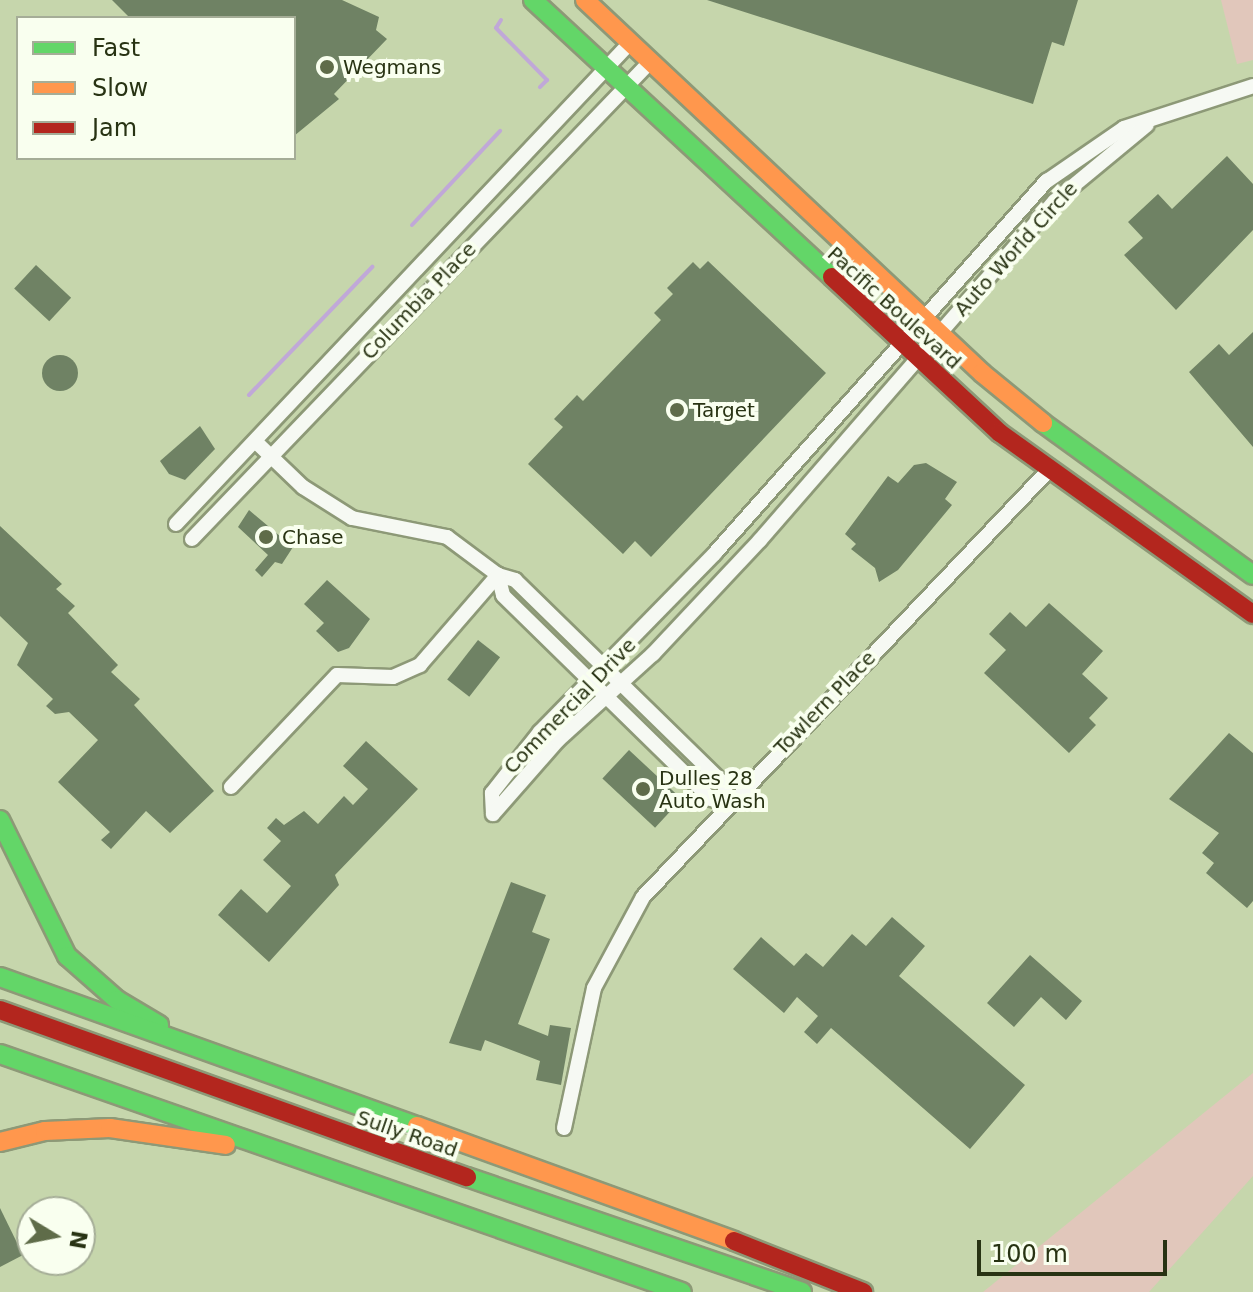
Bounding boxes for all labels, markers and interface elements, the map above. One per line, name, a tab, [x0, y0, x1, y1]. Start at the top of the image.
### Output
legend	[16, 16, 296, 160]
text: Fast	[92, 34, 140, 62]
place label: Wegmans	[343, 55, 441, 79]
marker: Wegmans	[318, 58, 336, 76]
text: Slow	[92, 74, 148, 102]
text: Jam	[92, 114, 137, 142]
street label: Auto World Circle	[949, 177, 1083, 321]
street label: Columbia Place	[357, 237, 481, 365]
street label: Pacific Boulevard	[822, 242, 966, 374]
place label: Target	[693, 398, 755, 422]
marker: Target	[668, 401, 686, 419]
place label: Chase	[282, 525, 344, 549]
marker: Chase	[257, 528, 275, 546]
street label: Commercial Drive	[499, 633, 641, 779]
street label: Towlern Place	[769, 646, 881, 760]
place label: Dulles 28 Auto Wash	[659, 766, 766, 813]
marker: Dulles 28 Auto Wash	[634, 780, 652, 798]
street label: Sully Road	[354, 1106, 460, 1162]
north arrow	[16, 1196, 96, 1276]
scale bar	[981, 1224, 1171, 1274]
text: N	[64, 1229, 92, 1251]
text: 100 m	[991, 1240, 1068, 1268]

